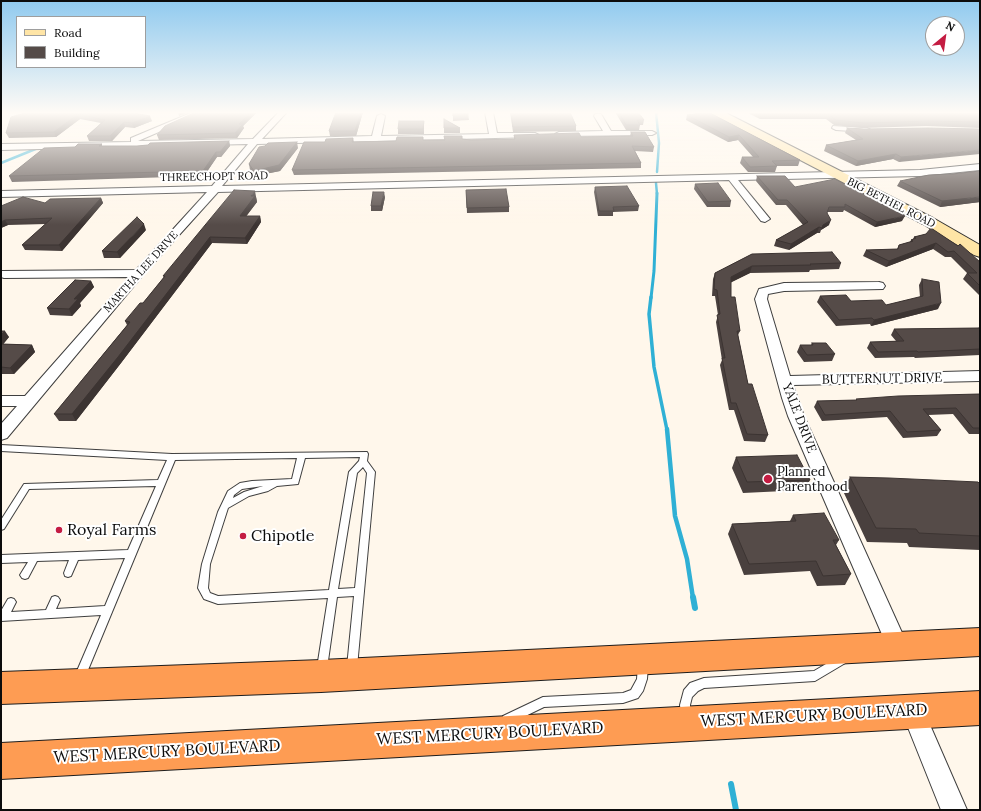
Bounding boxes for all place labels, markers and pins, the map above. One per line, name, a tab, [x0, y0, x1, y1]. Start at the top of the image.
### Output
place label: Planned Parenthood	[777, 464, 848, 495]
marker: Planned Parenthood	[762, 473, 774, 485]
place label: Royal Farms	[67, 520, 156, 540]
marker: Royal Farms	[54, 525, 64, 535]
place label: Chipotle	[251, 526, 314, 546]
marker: Chipotle	[238, 531, 248, 541]

